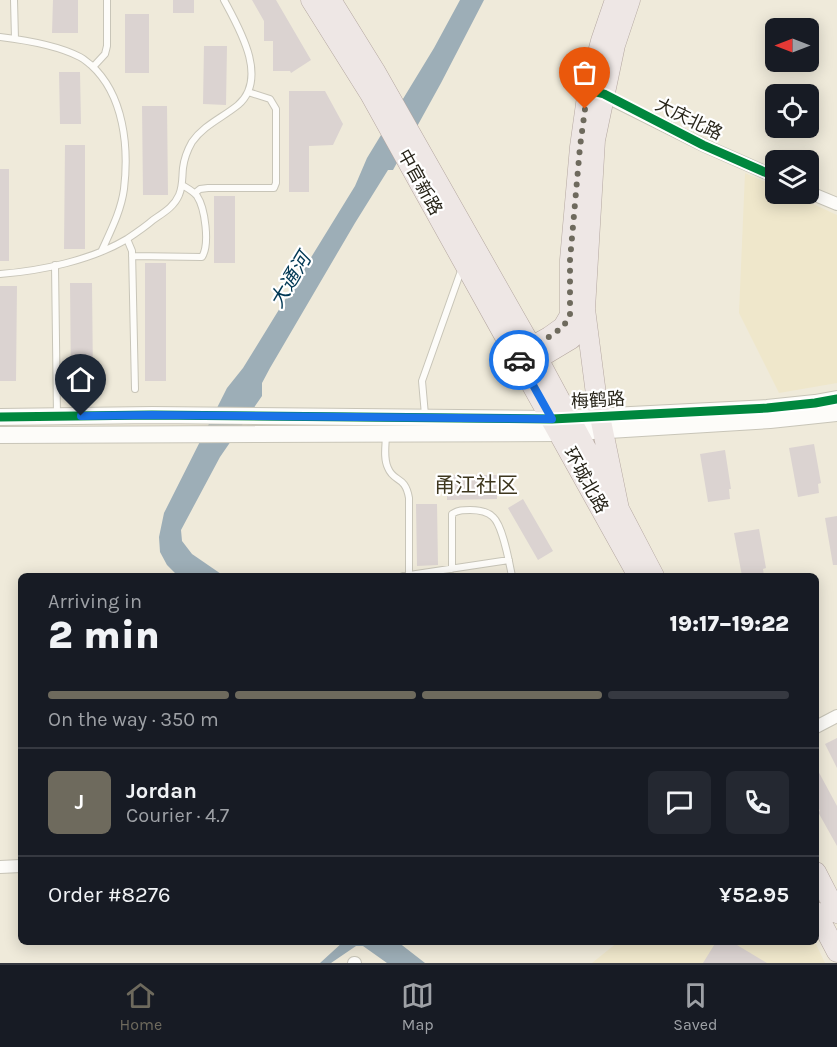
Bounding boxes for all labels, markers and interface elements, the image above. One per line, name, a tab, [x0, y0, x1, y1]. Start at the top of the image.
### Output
north arrow	[765, 18, 819, 72]
map controls	[765, 18, 819, 204]
pin	[559, 47, 610, 109]
icon: bag	[568, 56, 601, 89]
button: locate	[765, 84, 819, 138]
street label: 大庆北路	[652, 93, 726, 145]
street label: 中官新路	[393, 145, 447, 219]
button: layers	[765, 150, 819, 204]
water label: 大通河	[265, 245, 318, 312]
courier	[489, 330, 549, 390]
icon: car	[503, 344, 536, 377]
pin	[55, 354, 106, 416]
icon: home	[64, 363, 97, 396]
street label: 梅鹤路	[570, 388, 626, 412]
street label: 环城北路	[559, 443, 613, 517]
district label: 甬江社区	[434, 473, 518, 497]
text: Arriving in	[48, 590, 142, 613]
text: 19:17–19:22	[670, 611, 789, 637]
text: 2 min	[48, 612, 160, 658]
text: On the way · 350 m	[48, 708, 219, 731]
button: chat	[648, 771, 711, 834]
button: phone	[726, 771, 789, 834]
text: Jordan	[126, 778, 197, 804]
text: J	[75, 789, 84, 815]
text: Courier · 4.7	[126, 804, 229, 827]
text: Order #8276	[48, 882, 171, 908]
text: ¥52.95	[719, 882, 789, 908]
tab: Home	[120, 979, 162, 1034]
tab: Map	[401, 979, 434, 1034]
tab: Saved	[673, 979, 717, 1034]

